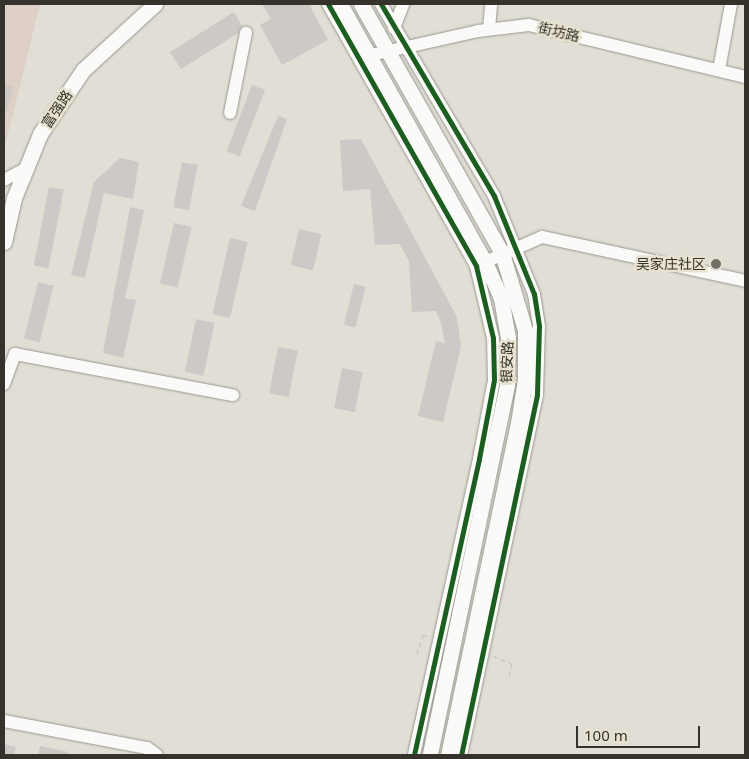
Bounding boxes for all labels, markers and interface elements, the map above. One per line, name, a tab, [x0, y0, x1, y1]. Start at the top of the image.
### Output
street label: 街坊路	[537, 19, 581, 45]
street label: 富强路	[38, 87, 76, 131]
place label: 吴家庄社区	[636, 256, 706, 272]
marker: 吴家庄社区	[710, 258, 722, 270]
street label: 银安路	[498, 341, 516, 383]
scale bar	[579, 716, 703, 748]
text: 100 m	[584, 725, 628, 745]

